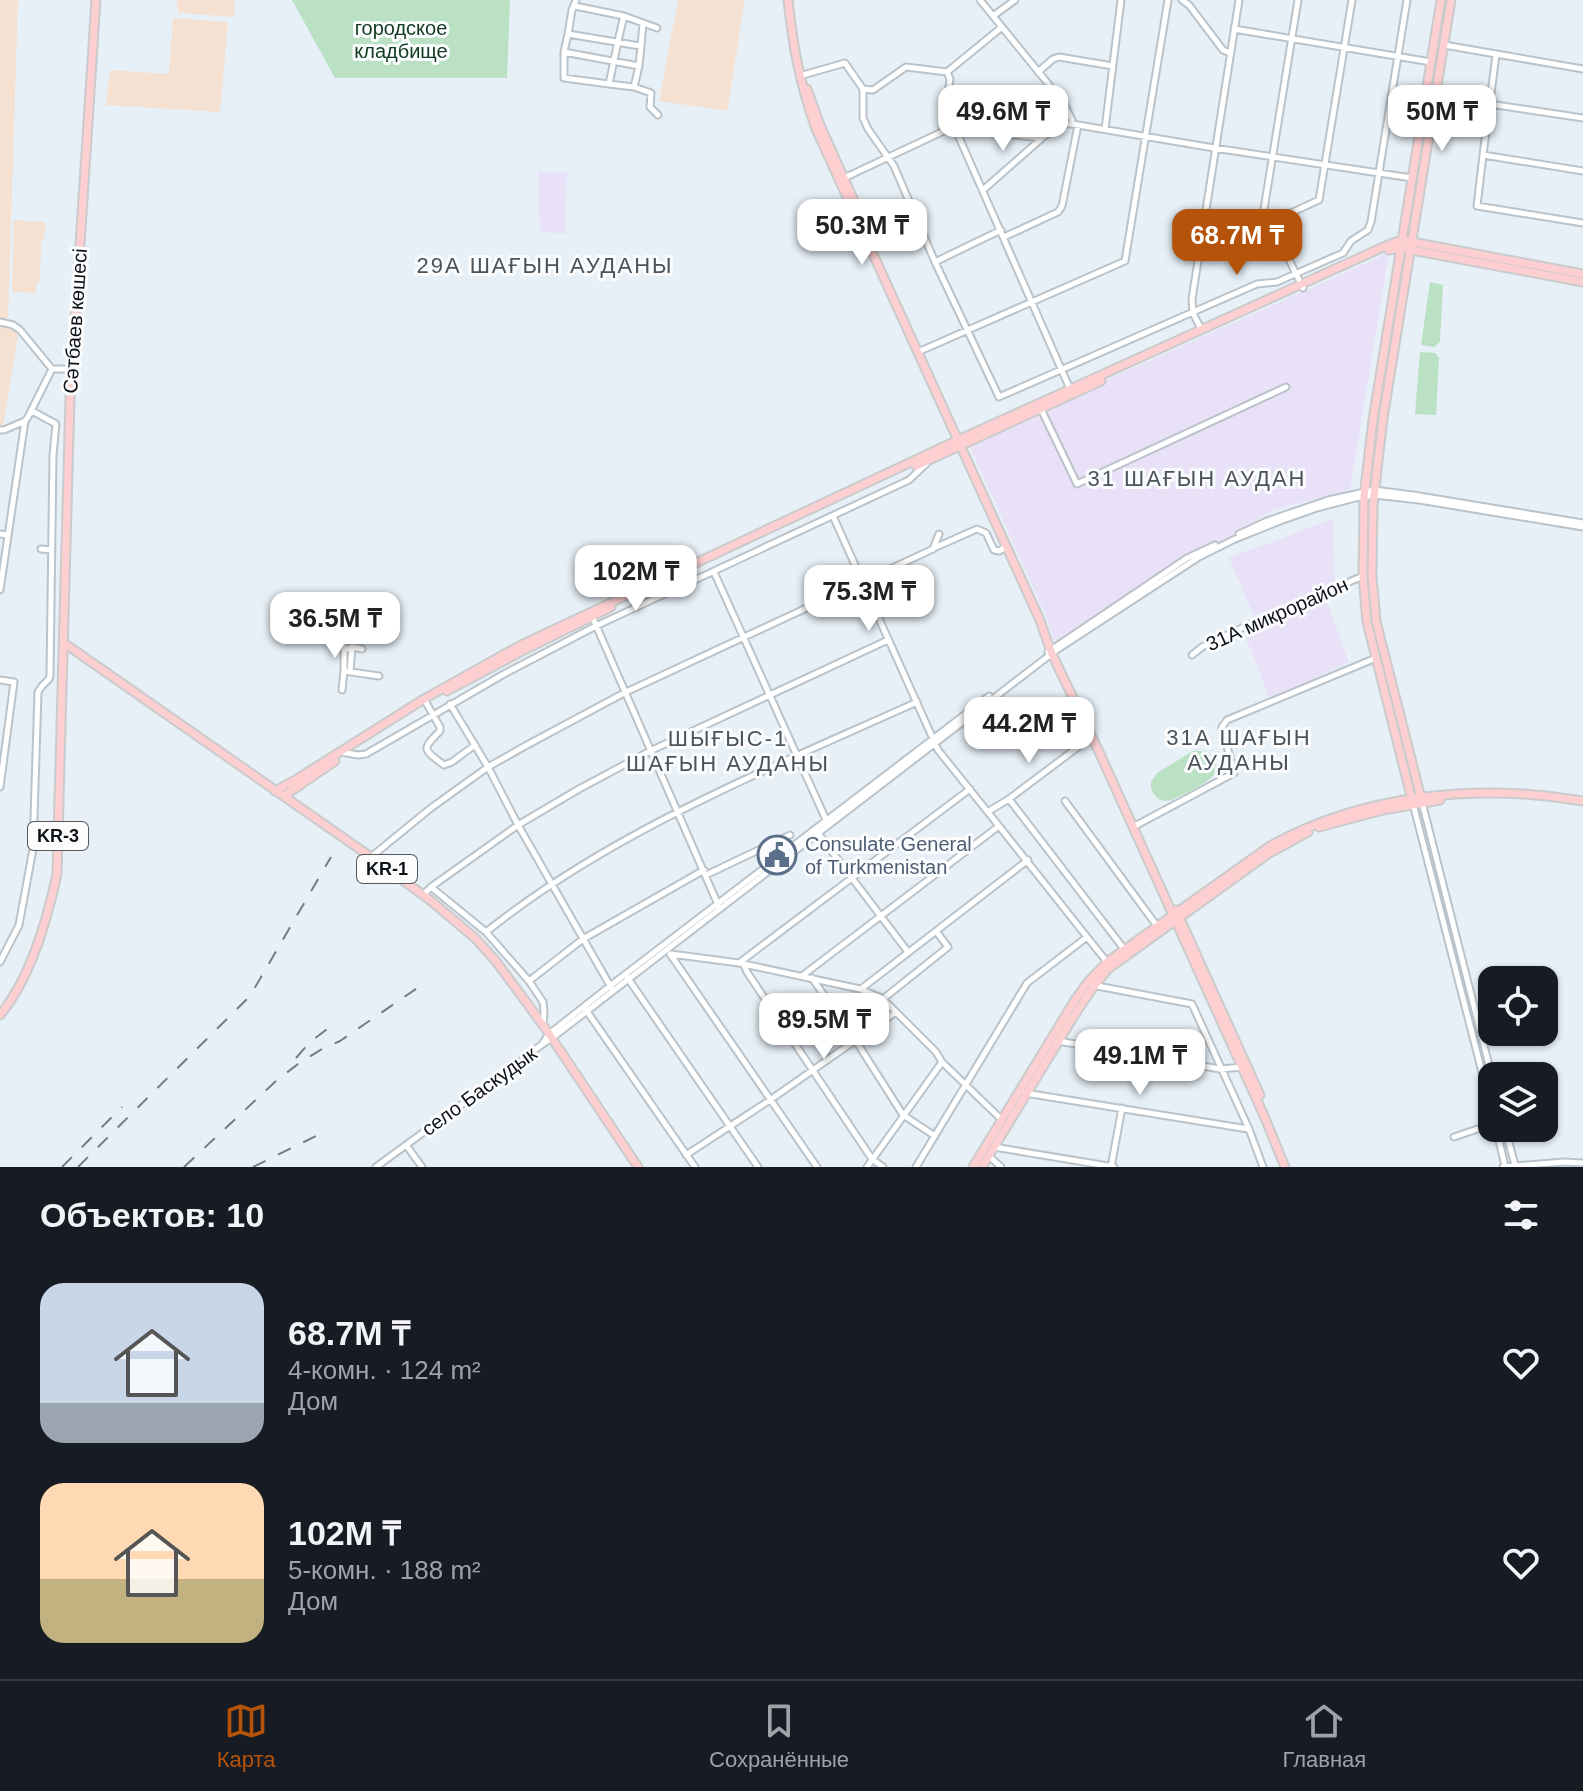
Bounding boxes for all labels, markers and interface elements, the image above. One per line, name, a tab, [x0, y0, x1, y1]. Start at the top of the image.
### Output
park label: городское кладбище	[354, 17, 448, 62]
pin: 49.6M ₸	[929, 85, 1077, 153]
pin: 50M ₸	[1386, 85, 1498, 153]
text: 49.6M ₸	[956, 96, 1050, 126]
text: 50M ₸	[1406, 96, 1478, 126]
pin: 50.3M ₸	[788, 199, 936, 267]
pin: 68.7M ₸	[1163, 209, 1311, 277]
text: 50.3M ₸	[815, 210, 909, 240]
text: 68.7M ₸	[1190, 220, 1284, 250]
street label: Сәтбаев көшесі	[59, 248, 91, 394]
district label: 29А ШАҒЫН АУДАНЫ	[416, 253, 674, 278]
district label: 31 ШАҒЫН АУДАН	[1088, 466, 1306, 491]
pin: 102M ₸	[571, 545, 701, 613]
text: 102M ₸	[593, 556, 679, 586]
pin: 75.3M ₸	[795, 565, 943, 633]
street label: 31А микрорайон	[1203, 573, 1351, 655]
text: 75.3M ₸	[822, 576, 916, 606]
pin: 36.5M ₸	[261, 592, 409, 660]
text: 36.5M ₸	[288, 603, 382, 633]
pin: 44.2M ₸	[955, 697, 1103, 765]
text: 44.2M ₸	[982, 708, 1076, 738]
district label: 31А ШАҒЫН АУДАНЫ	[1166, 725, 1312, 775]
district label: ШЫҒЫС-1 ШАҒЫН АУДАНЫ	[626, 726, 830, 776]
road number: KR-3	[28, 822, 88, 850]
place label: Consulate General of Turkmenistan	[805, 833, 972, 878]
public building icon: Consulate General of Turkmenistan	[756, 834, 798, 876]
road number: KR-1	[357, 855, 417, 883]
map controls	[1478, 966, 1558, 1142]
button: locate	[1478, 966, 1558, 1046]
pin: 89.5M ₸	[750, 993, 898, 1061]
text: 89.5M ₸	[777, 1004, 871, 1034]
pin: 49.1M ₸	[1066, 1029, 1214, 1097]
text: 49.1M ₸	[1093, 1040, 1187, 1070]
street label: село Баскудык	[417, 1042, 541, 1140]
button: layers	[1478, 1062, 1558, 1142]
icon: filters	[1499, 1193, 1543, 1237]
text: Объектов: 10	[40, 1196, 264, 1234]
text: 68.7M ₸	[288, 1314, 411, 1352]
icon: home	[104, 1315, 200, 1411]
icon: heart	[1499, 1341, 1543, 1385]
text: 4-комн. · 124 m²	[288, 1355, 481, 1385]
text: Дом	[288, 1386, 338, 1416]
text: 102M ₸	[288, 1514, 401, 1552]
icon: home	[104, 1515, 200, 1611]
icon: heart	[1499, 1541, 1543, 1585]
text: 5-комн. · 188 m²	[288, 1555, 481, 1585]
text: Дом	[288, 1586, 338, 1616]
tab: Карта	[217, 1699, 276, 1773]
tab: Сохранённые	[709, 1699, 849, 1773]
tab: Главная	[1283, 1699, 1366, 1773]

